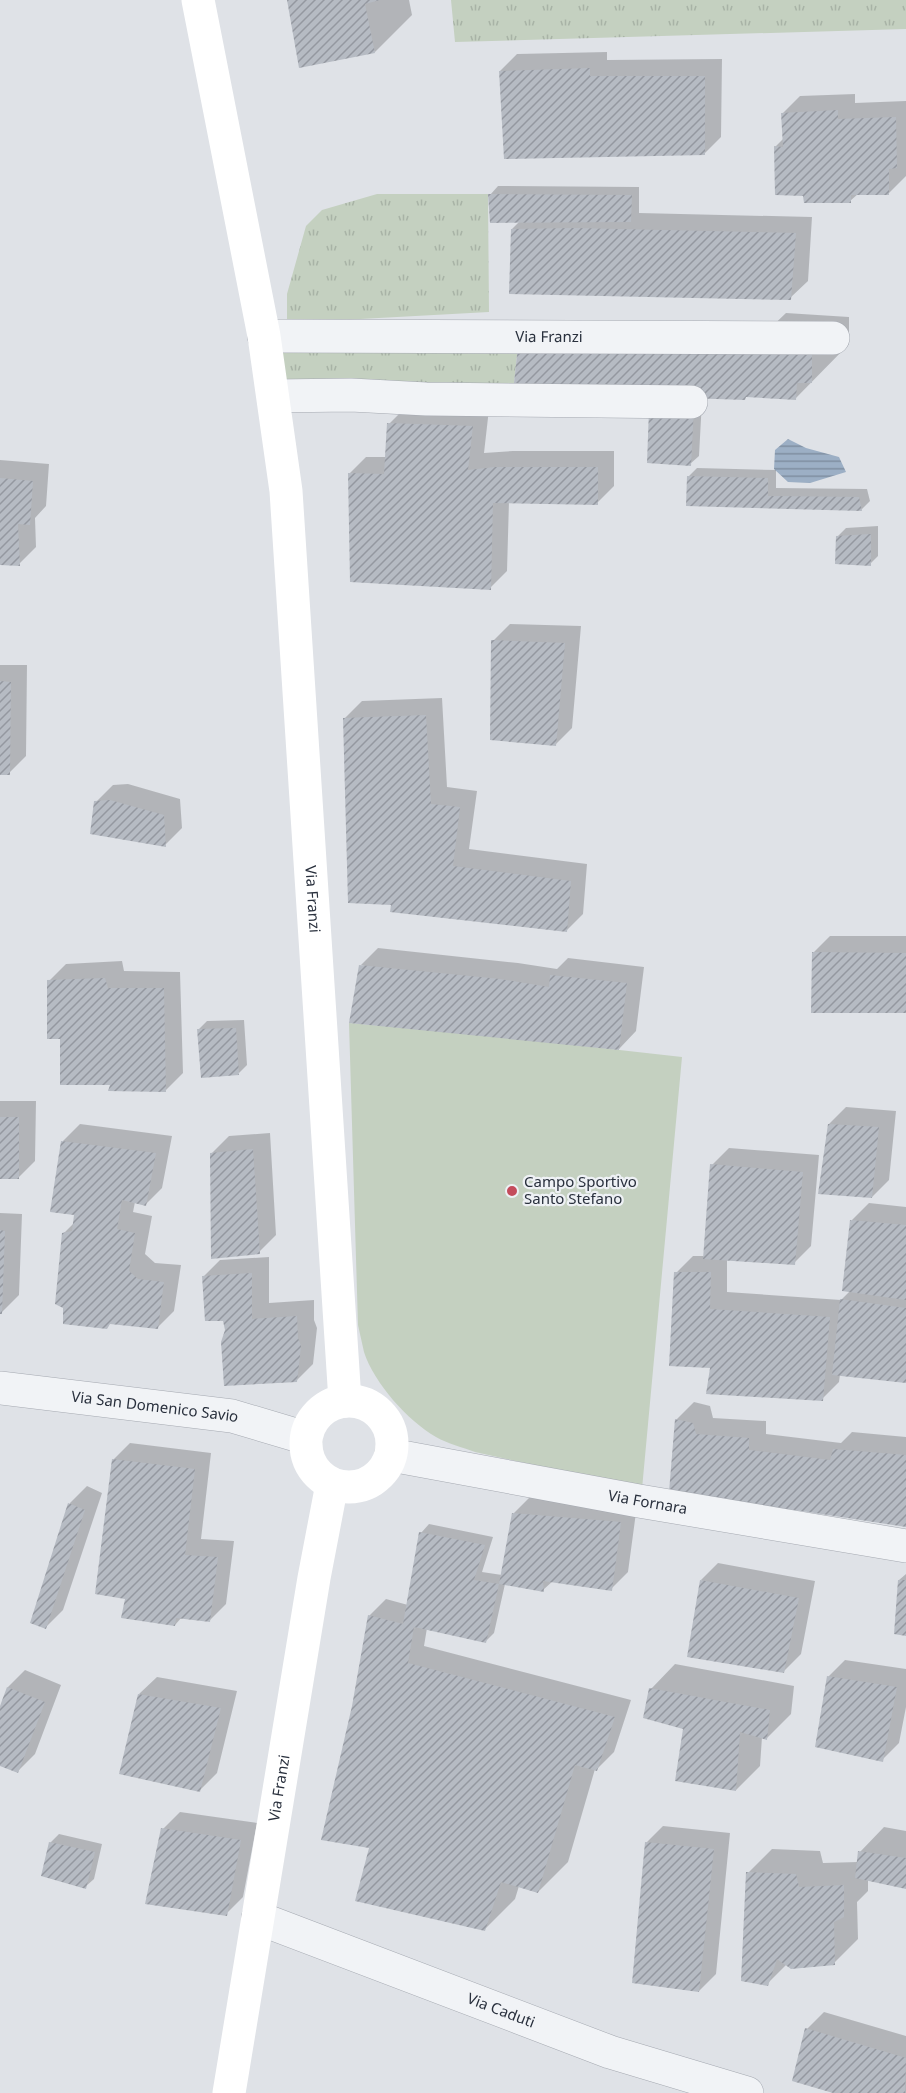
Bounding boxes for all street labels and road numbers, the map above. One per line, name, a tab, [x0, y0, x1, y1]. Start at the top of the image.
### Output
street label: Via Franzi	[515, 326, 583, 346]
street label: Via Franzi	[301, 865, 326, 933]
street label: Via San Domenico Savio	[70, 1386, 241, 1426]
street label: Via Fornara	[606, 1484, 689, 1518]
street label: Via Franzi	[263, 1753, 294, 1823]
street label: Via Caduti	[465, 1988, 538, 2032]

